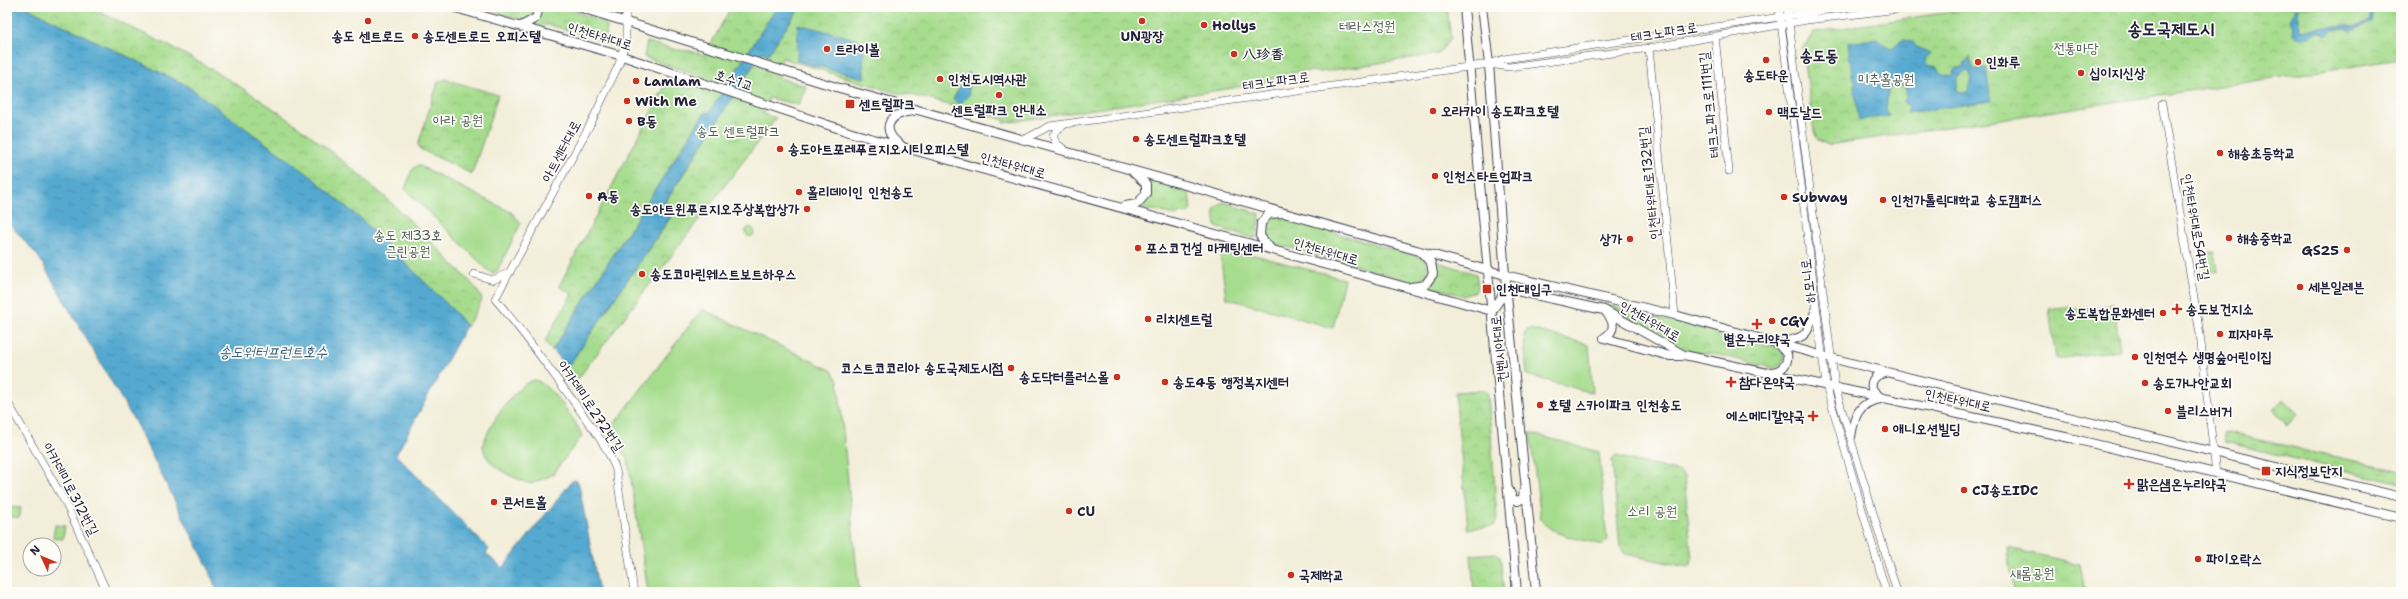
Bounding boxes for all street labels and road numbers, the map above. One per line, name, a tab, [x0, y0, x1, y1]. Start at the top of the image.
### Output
street label: 인천타워대로	[565, 18, 635, 54]
street label: 테크노파크로	[1629, 18, 1699, 46]
street label: 테크노파크로111번길	[1694, 50, 1724, 159]
street label: 호수1교	[712, 65, 756, 95]
street label: 테크노파크로	[1241, 67, 1311, 95]
street label: 아트센터대로	[537, 117, 585, 185]
street label: 인천타워대로132번길	[1634, 125, 1664, 241]
street label: 인천타워대로	[978, 148, 1048, 182]
street label: 인천타워대로54번길	[2178, 172, 2214, 283]
street label: 인천타워대로	[1291, 233, 1361, 269]
street label: 하모니로	[1796, 258, 1820, 304]
street label: 인천타워대로	[1616, 296, 1684, 346]
street label: 컨벤시아대로	[1487, 314, 1511, 384]
street label: 아카데미로272번길	[554, 357, 629, 456]
street label: 인천타워대로	[1923, 384, 1993, 416]
street label: 아카데미로312번길	[39, 439, 103, 539]

